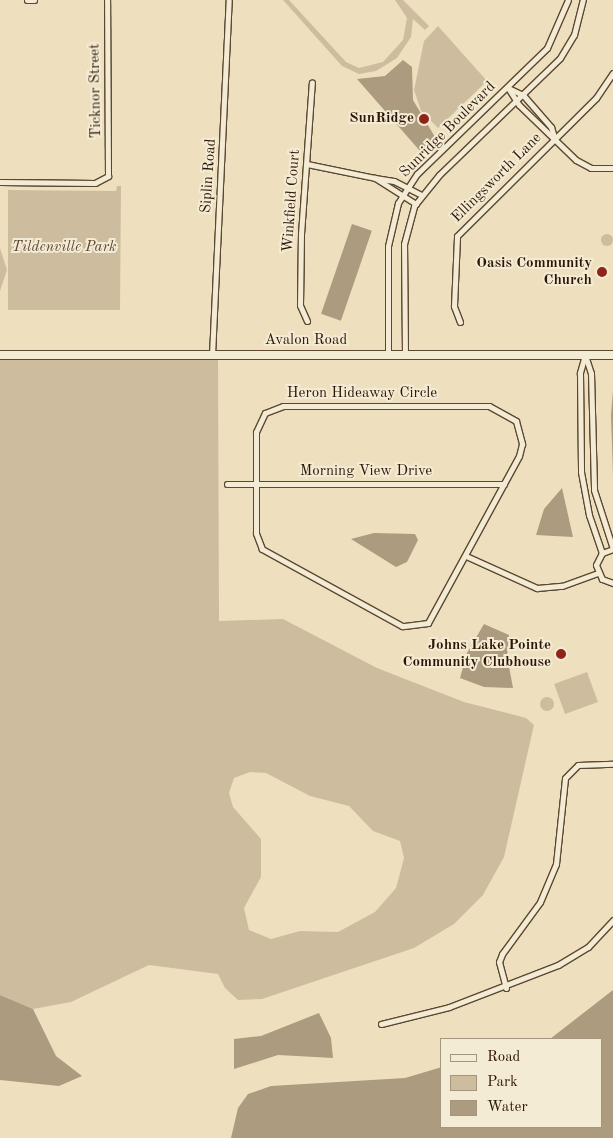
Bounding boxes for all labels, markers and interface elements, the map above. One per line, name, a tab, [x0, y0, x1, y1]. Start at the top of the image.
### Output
street label: Ticknor Street	[86, 43, 106, 139]
street label: Sunridge Boulevard	[396, 78, 500, 182]
place label: SunRidge	[349, 110, 414, 128]
marker: SunRidge	[418, 113, 430, 125]
street label: Ellingsworth Lane	[448, 129, 546, 227]
street label: Siplin Road	[197, 138, 221, 214]
street label: Winkfield Court	[279, 149, 305, 253]
park label: Tildenville Park	[12, 239, 116, 257]
place label: Oasis Community Church	[476, 254, 592, 289]
marker: Oasis Community Church	[596, 266, 608, 278]
street label: Avalon Road	[265, 332, 347, 350]
street label: Heron Hideaway Circle	[287, 385, 437, 403]
street label: Morning View Drive	[300, 463, 432, 481]
place label: Johns Lake Pointe Community Clubhouse	[403, 636, 551, 671]
marker: Johns Lake Pointe Community Clubhouse	[555, 648, 567, 660]
legend	[440, 1038, 603, 1128]
text: Road	[487, 1050, 520, 1065]
text: Park	[487, 1075, 518, 1090]
text: Water	[487, 1100, 528, 1115]

